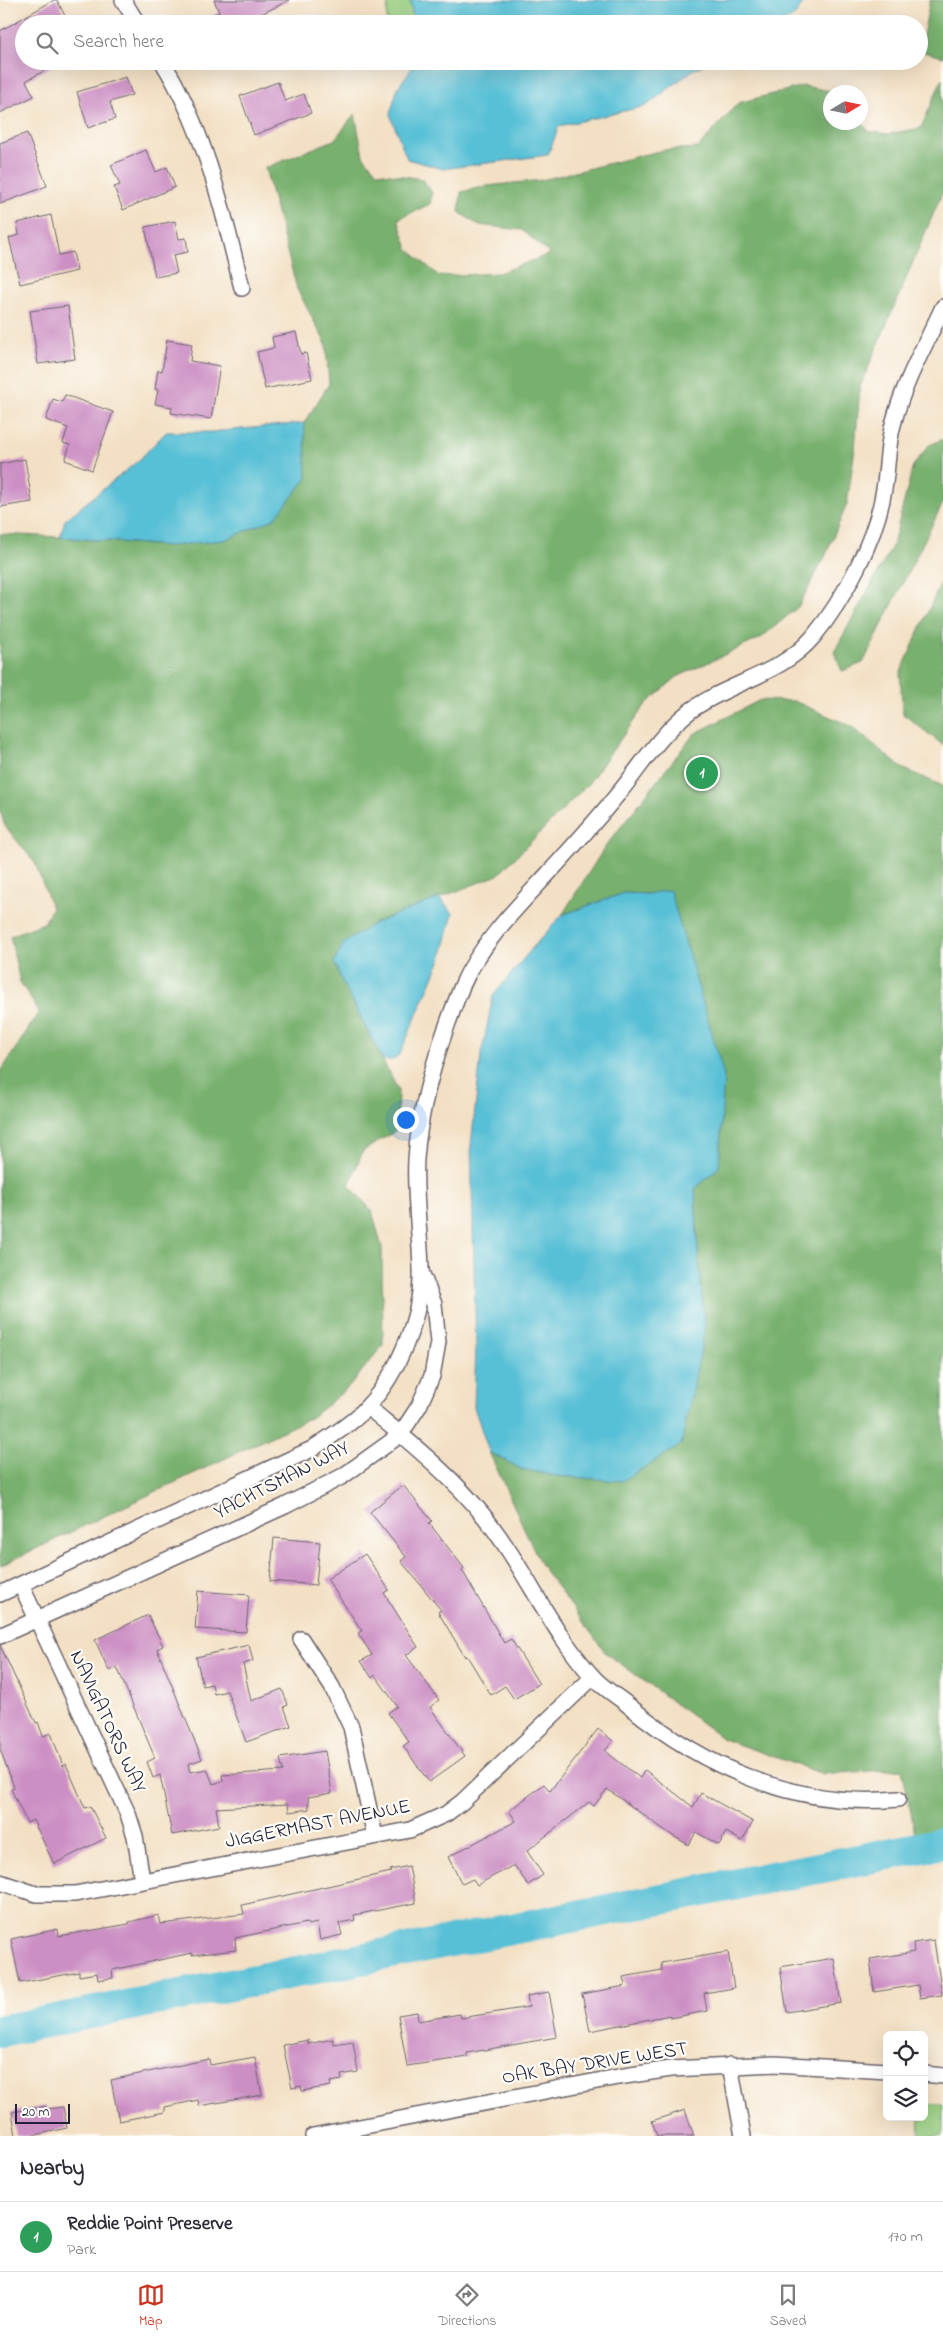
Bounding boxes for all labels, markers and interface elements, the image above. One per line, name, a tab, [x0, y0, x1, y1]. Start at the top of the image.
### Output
search box	[15, 15, 928, 70]
icon: search	[33, 29, 61, 57]
text: Search here	[73, 29, 164, 56]
north arrow	[823, 85, 868, 130]
pin: 1	[686, 754, 718, 792]
your location	[393, 1107, 419, 1133]
street label: YACHTSMAN WAY	[209, 1434, 355, 1528]
street label: NAVIGATORS WAY	[61, 1646, 153, 1798]
street label: JIGGERMAST AVENUE	[223, 1793, 413, 1857]
map controls	[883, 2031, 928, 2121]
button: locate	[883, 2031, 928, 2076]
street label: OAK BAY DRIVE WEST	[500, 2035, 690, 2093]
button: layers	[883, 2076, 928, 2121]
scale bar	[15, 2101, 70, 2124]
text: 20 m	[22, 2102, 49, 2123]
text: Nearby	[20, 2154, 84, 2184]
text: Reddie Point Preserve	[67, 2211, 232, 2238]
text: 1	[33, 2225, 39, 2249]
text: 170 m	[888, 2225, 923, 2249]
text: Park	[67, 2238, 96, 2262]
tab: Map	[137, 2281, 165, 2332]
tab: Directions	[438, 2281, 496, 2332]
tab: Saved	[770, 2281, 806, 2332]

